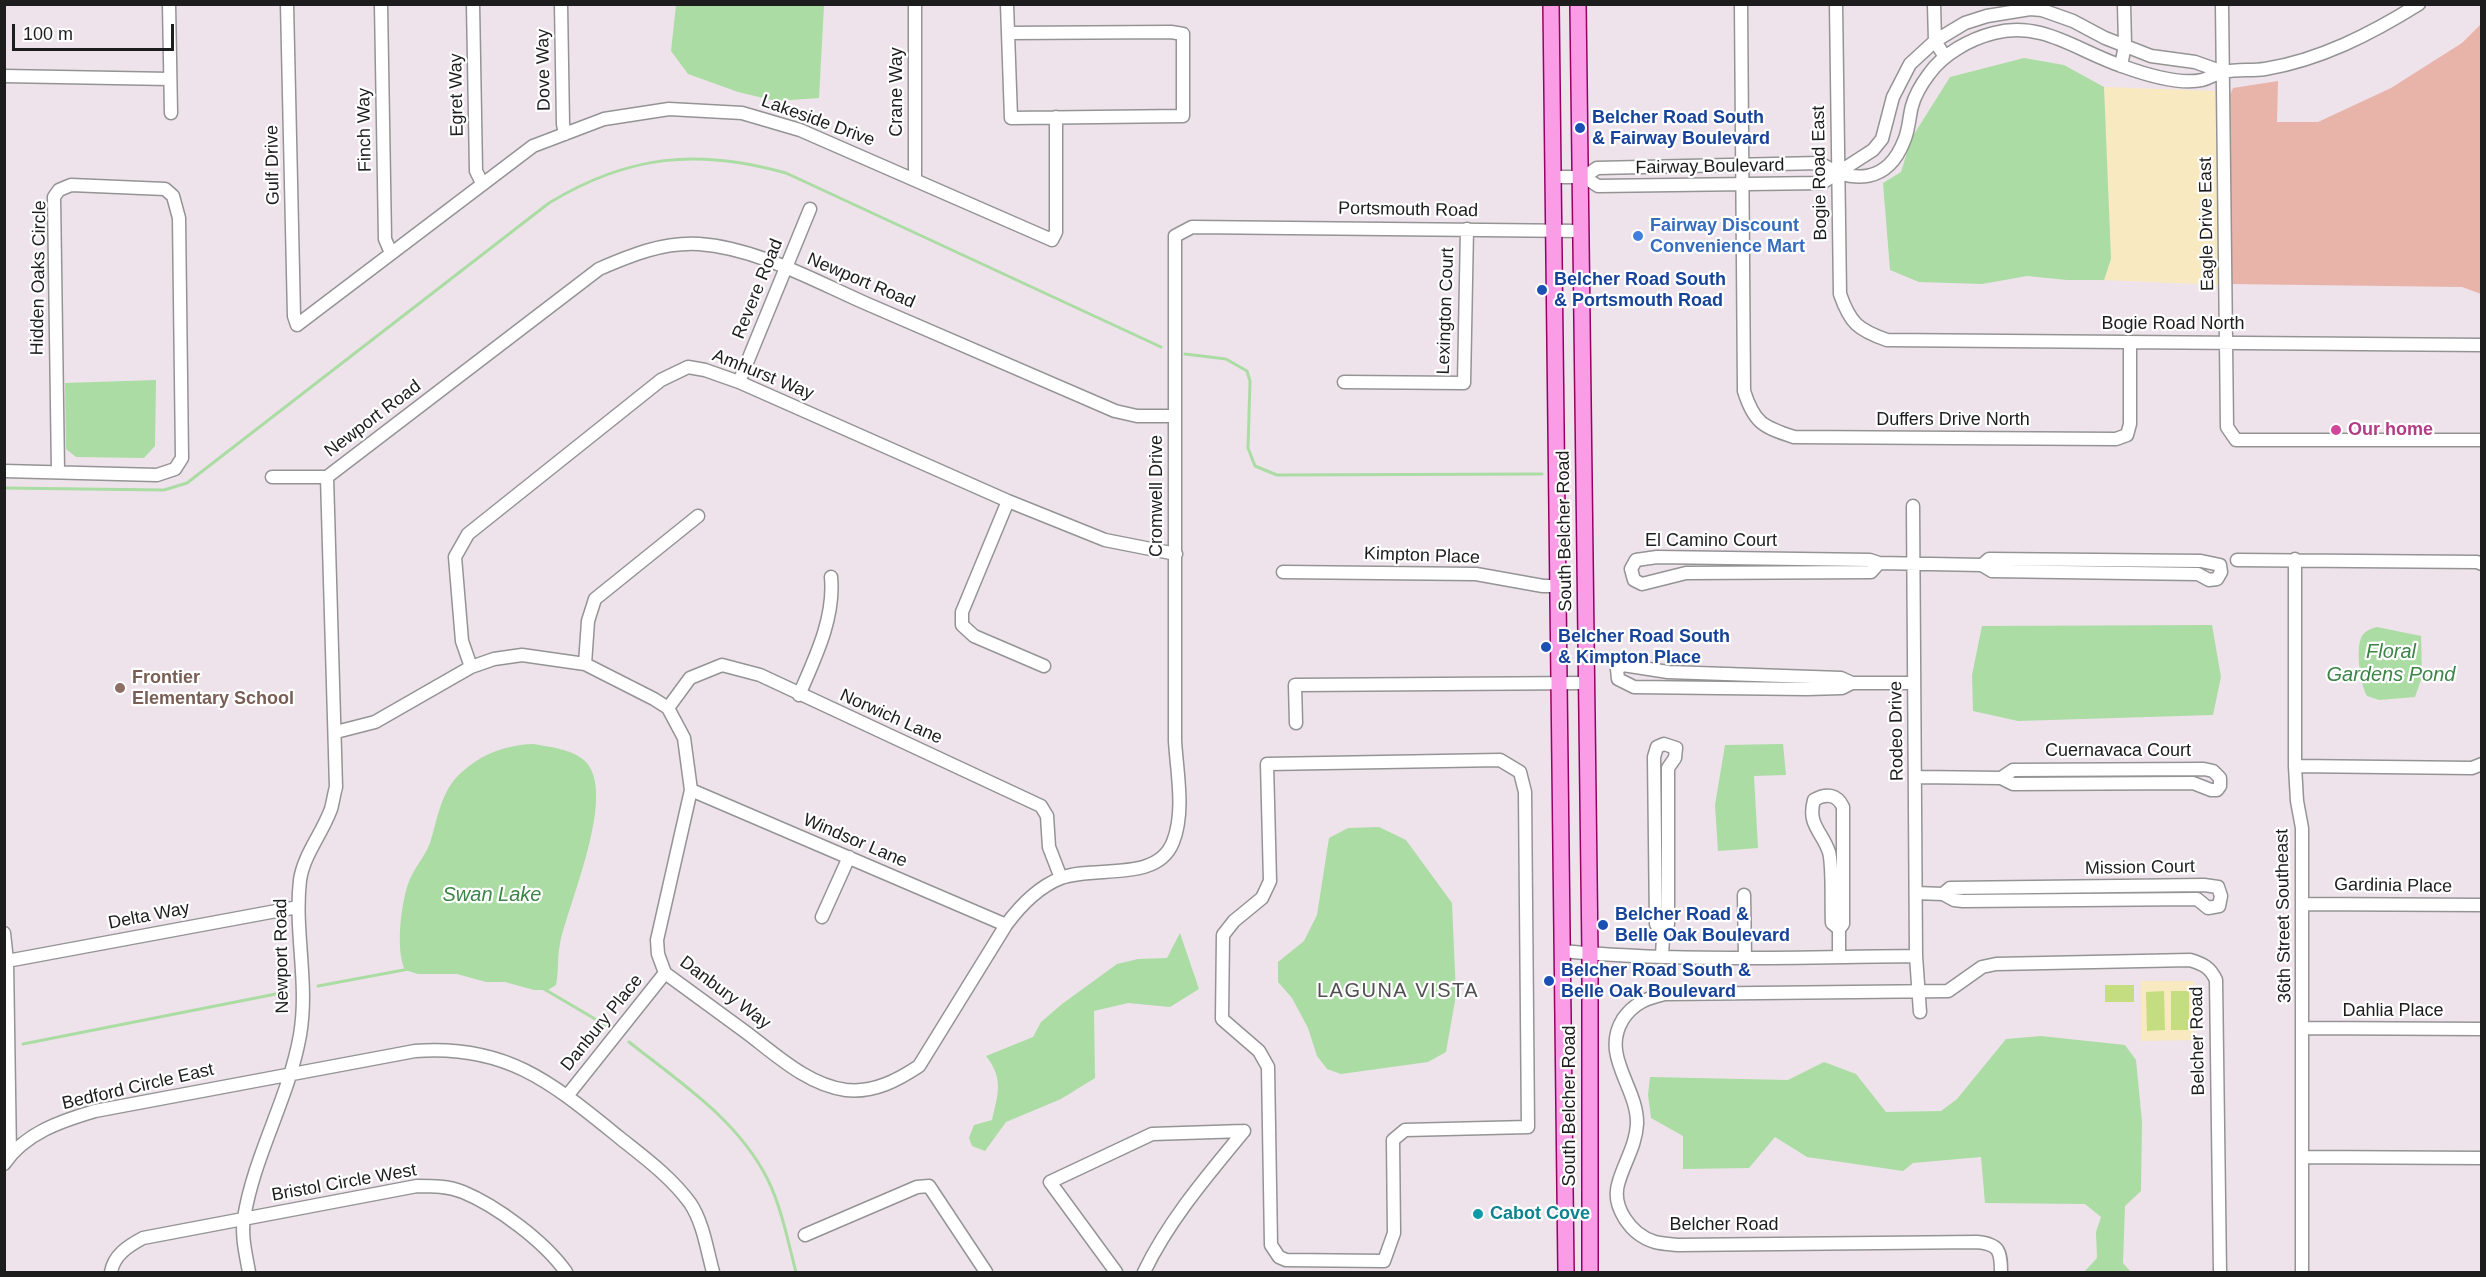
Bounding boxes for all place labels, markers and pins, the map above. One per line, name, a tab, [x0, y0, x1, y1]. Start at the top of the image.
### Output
place label: Belcher Road South & Fairway Boulevard	[1592, 107, 1770, 150]
marker: Belcher Road South & Fairway Boulevard	[1573, 121, 1587, 135]
place label: Fairway Discount Convenience Mart	[1650, 215, 1805, 258]
marker: Fairway Discount Convenience Mart	[1631, 229, 1645, 243]
place label: Belcher Road South & Portsmouth Road	[1554, 269, 1726, 312]
marker: Belcher Road South & Portsmouth Road	[1535, 283, 1549, 297]
place label: Our home	[2348, 419, 2433, 441]
marker: Our home	[2329, 423, 2343, 437]
place label: Belcher Road South & Kimpton Place	[1558, 626, 1730, 668]
marker: Belcher Road South & Kimpton Place	[1539, 640, 1553, 654]
place label: Frontier Elementary School	[132, 667, 294, 710]
marker: Frontier Elementary School	[113, 681, 127, 695]
place label: Belcher Road & Belle Oak Boulevard	[1615, 904, 1790, 946]
marker: Belcher Road & Belle Oak Boulevard	[1596, 918, 1610, 932]
place label: Belcher Road South & Belle Oak Boulevard	[1561, 960, 1751, 1002]
marker: Belcher Road South & Belle Oak Boulevard	[1542, 974, 1556, 988]
place label: Cabot Cove	[1490, 1203, 1590, 1225]
marker: Cabot Cove	[1471, 1207, 1485, 1221]

